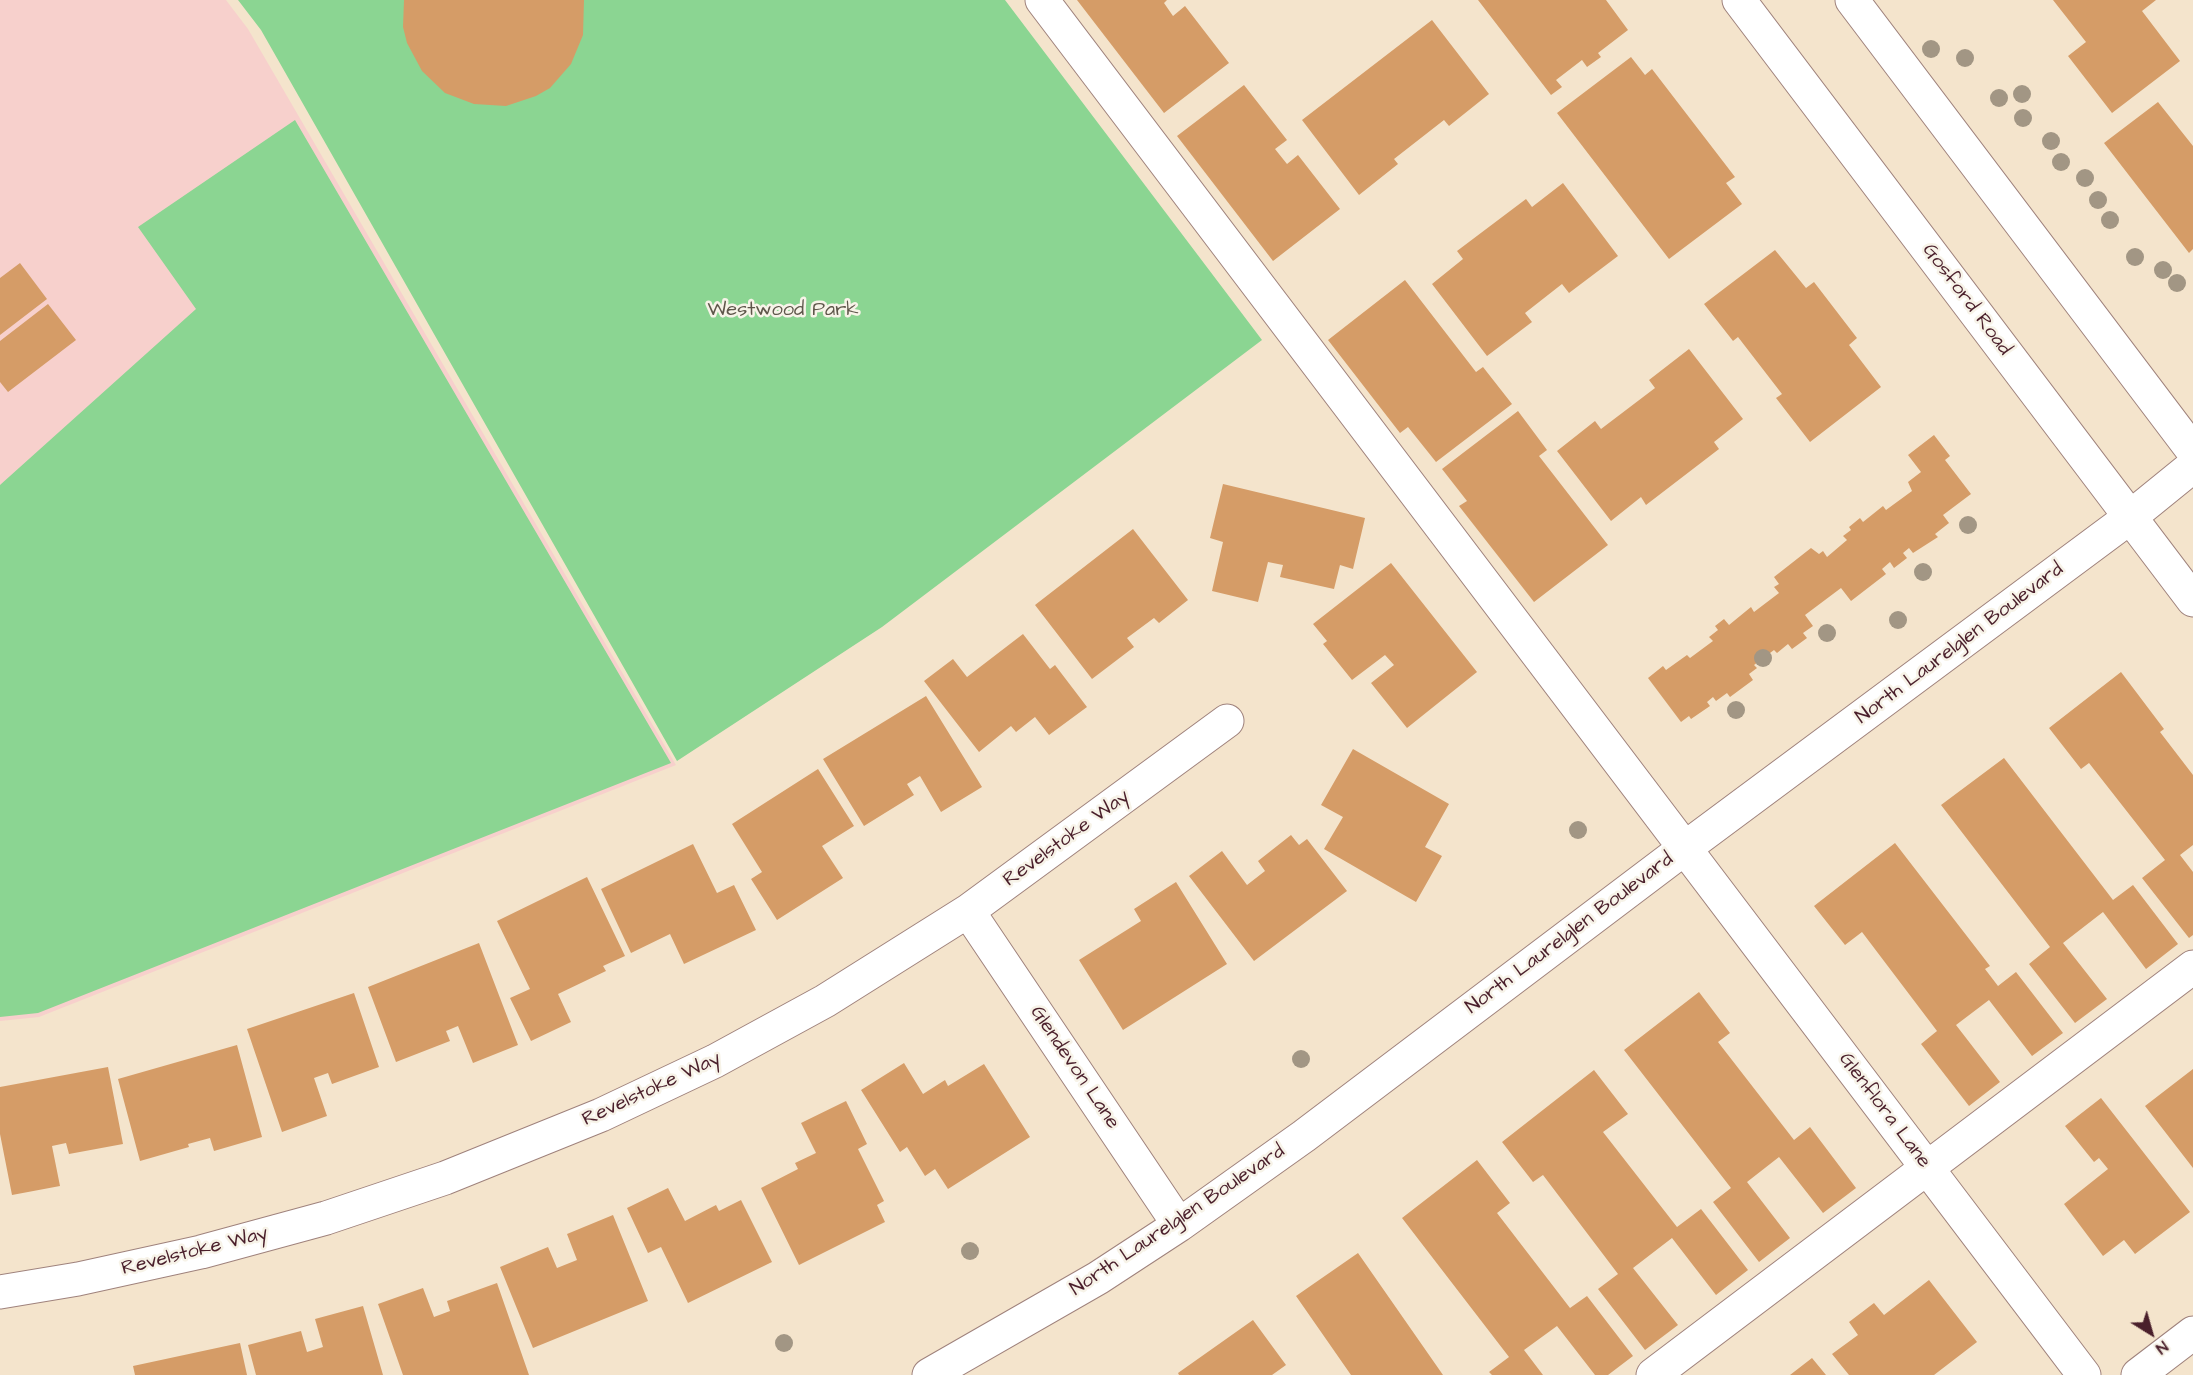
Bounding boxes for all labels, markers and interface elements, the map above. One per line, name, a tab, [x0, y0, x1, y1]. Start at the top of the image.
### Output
street label: Gosford Road	[1916, 239, 2016, 361]
park label: Westwood Park	[708, 299, 858, 323]
street label: North Laurelglen Boulevard	[1851, 558, 2069, 730]
street label: Revelstoke Way	[999, 785, 1135, 893]
street label: North Laurelglen Boulevard	[1461, 848, 1679, 1020]
street label: Glendevon Lane	[1024, 1002, 1124, 1134]
street label: Revelstoke Way	[579, 1047, 725, 1133]
street label: Glenflora Lane	[1833, 1049, 1935, 1173]
street label: North Laurelglen Boulevard	[1066, 1140, 1290, 1302]
street label: Revelstoke Way	[119, 1222, 271, 1282]
north arrow	[2121, 1303, 2181, 1363]
text: N	[2151, 1336, 2172, 1359]

